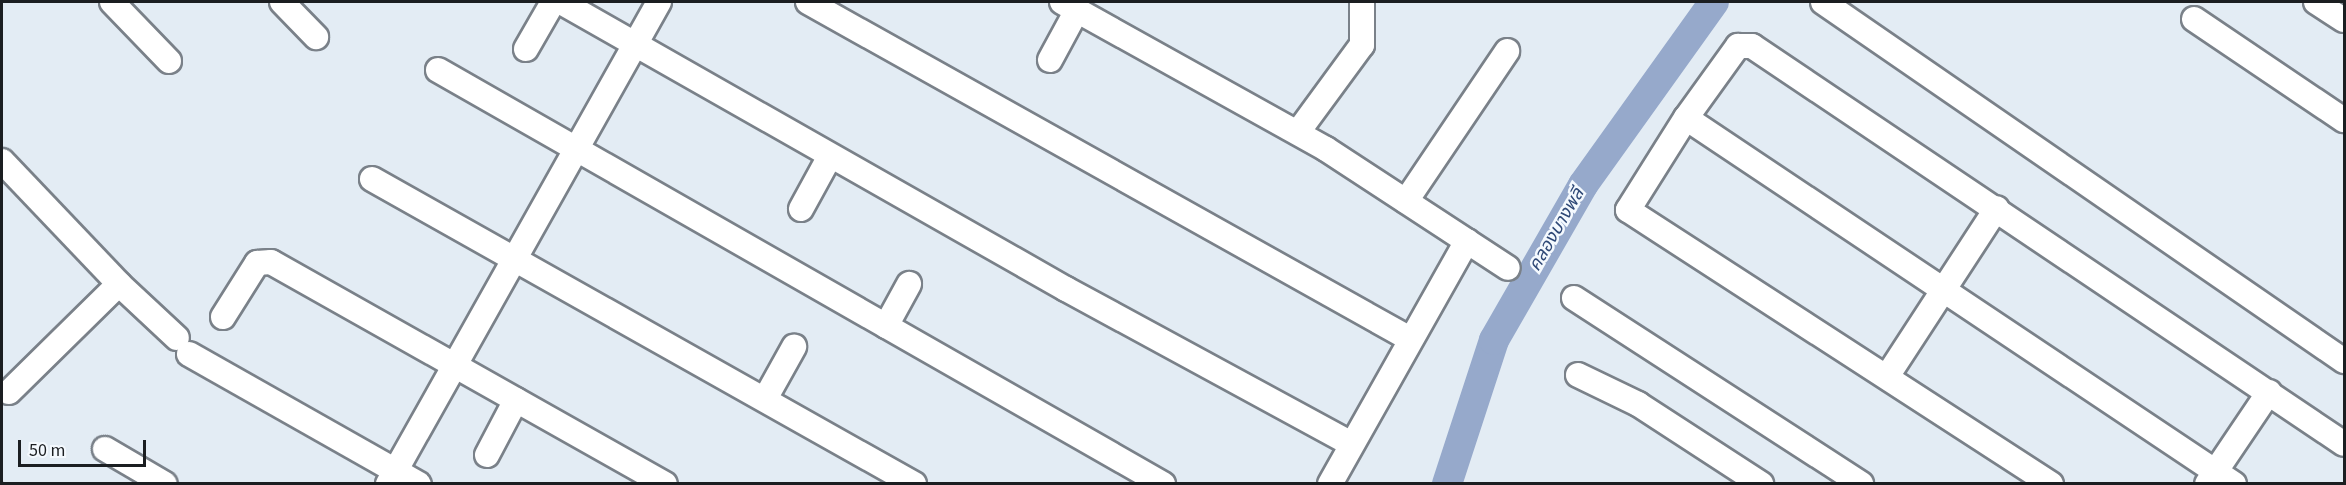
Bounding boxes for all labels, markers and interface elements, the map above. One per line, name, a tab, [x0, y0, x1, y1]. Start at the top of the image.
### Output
water label: คลองบางพลี	[1525, 185, 1589, 275]
scale bar	[21, 428, 148, 466]
text: 50 m	[29, 438, 65, 463]

